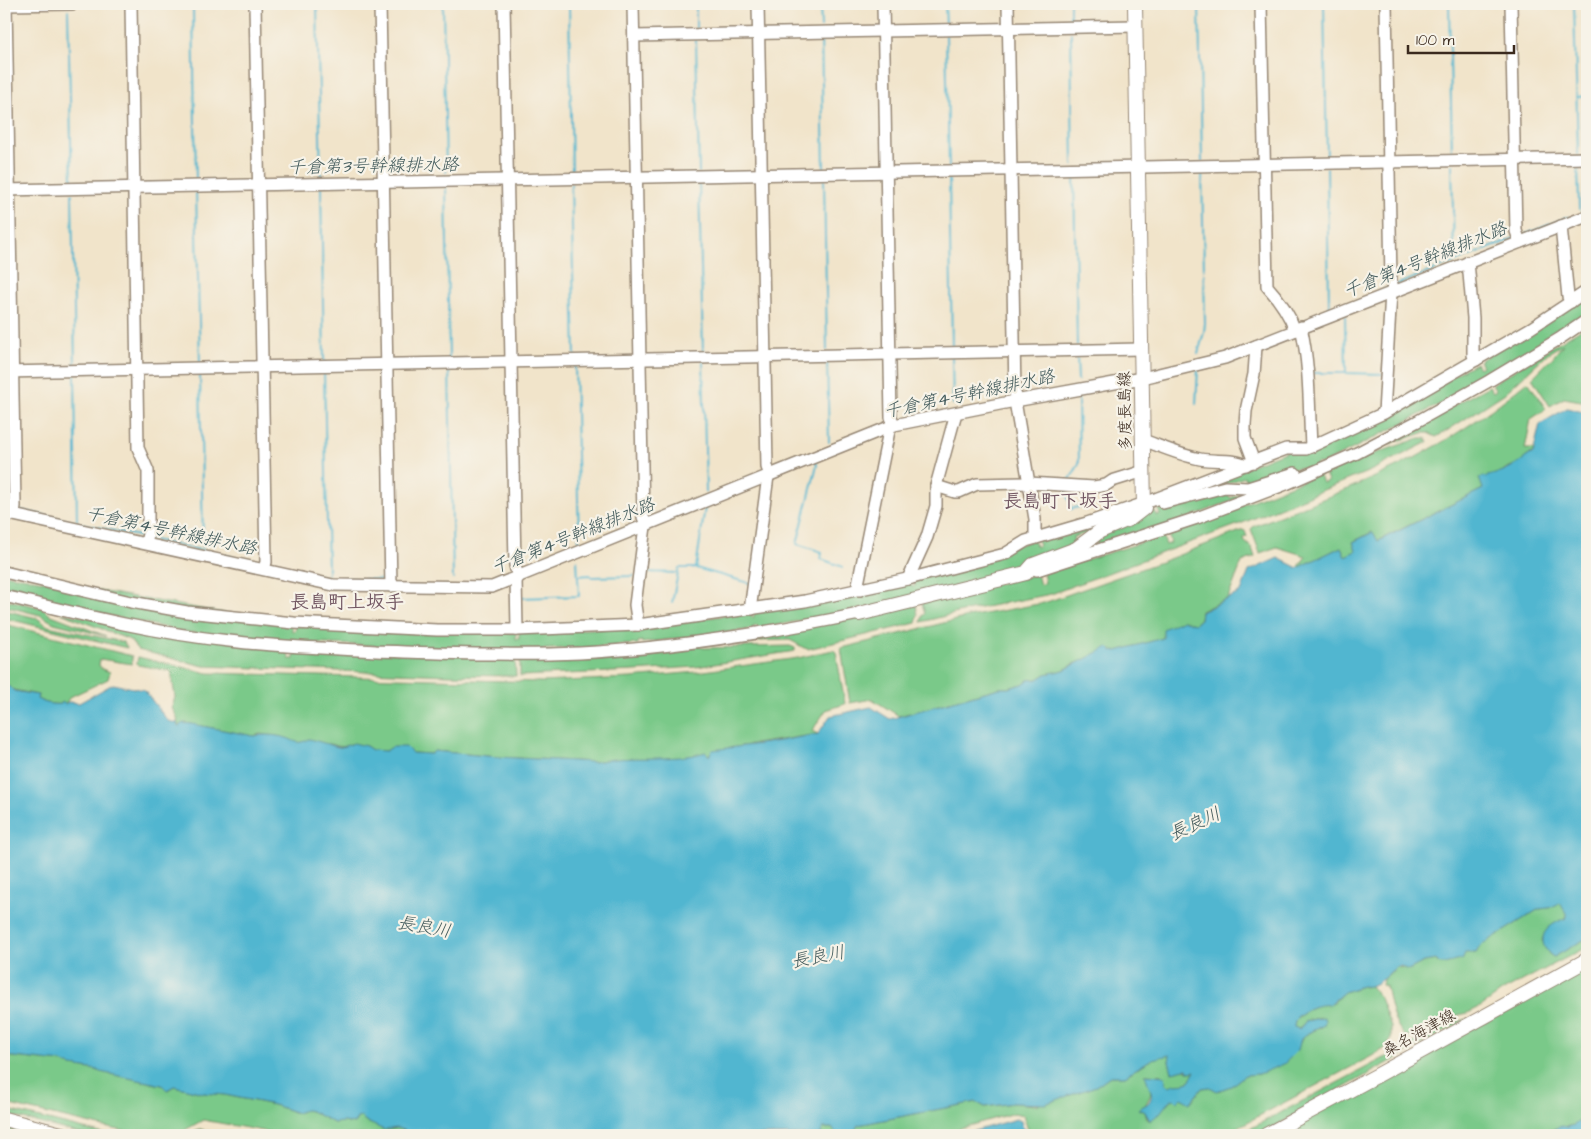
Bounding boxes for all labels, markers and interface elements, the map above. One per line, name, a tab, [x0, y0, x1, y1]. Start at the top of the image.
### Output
scale bar	[1408, 22, 1515, 54]
text: 100 m	[1416, 30, 1455, 51]
water label: 千倉第3号幹線排水路	[287, 152, 460, 180]
water label: 千倉第4号幹線排水路	[1340, 215, 1511, 304]
water label: 千倉第4号幹線排水路	[881, 363, 1058, 424]
street label: 多度長島線	[1113, 371, 1137, 451]
district label: 長島町下坂手	[1003, 488, 1117, 515]
water label: 千倉第4号幹線排水路	[488, 491, 659, 580]
water label: 千倉第4号幹線排水路	[83, 501, 260, 562]
district label: 長島町上坂手	[290, 589, 404, 616]
water label: 長良川	[1165, 801, 1225, 847]
water label: 長良川	[395, 910, 453, 944]
water label: 長良川	[789, 940, 847, 974]
street label: 桑名海津線	[1379, 1004, 1459, 1062]

